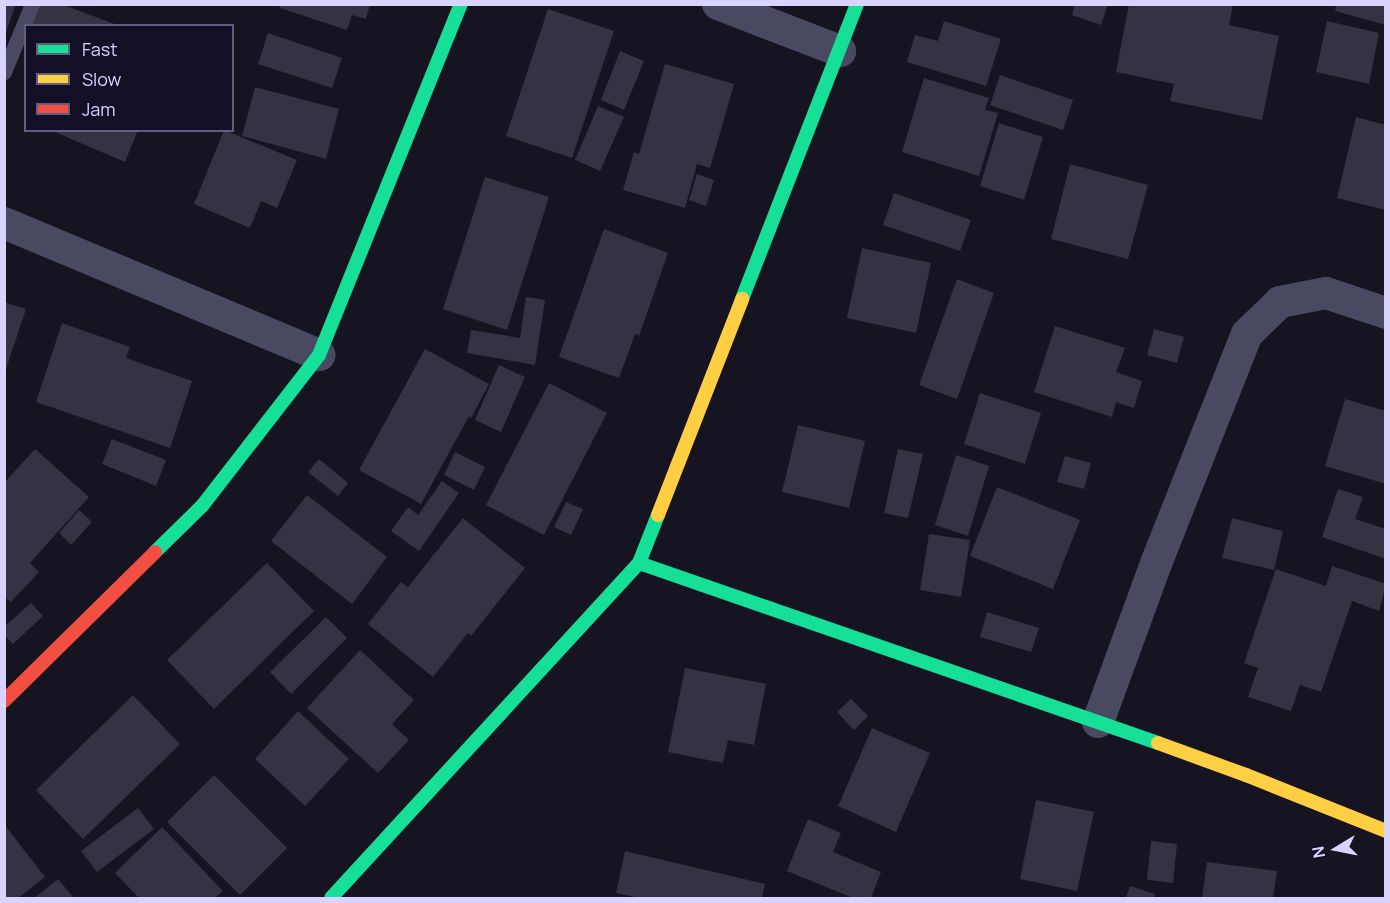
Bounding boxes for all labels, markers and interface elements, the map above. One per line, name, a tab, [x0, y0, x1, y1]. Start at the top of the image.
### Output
legend	[24, 24, 234, 132]
text: Fast	[82, 37, 117, 61]
text: Slow	[82, 67, 121, 91]
text: Jam	[82, 97, 116, 121]
north arrow	[1306, 819, 1366, 879]
text: N	[1306, 845, 1330, 860]

